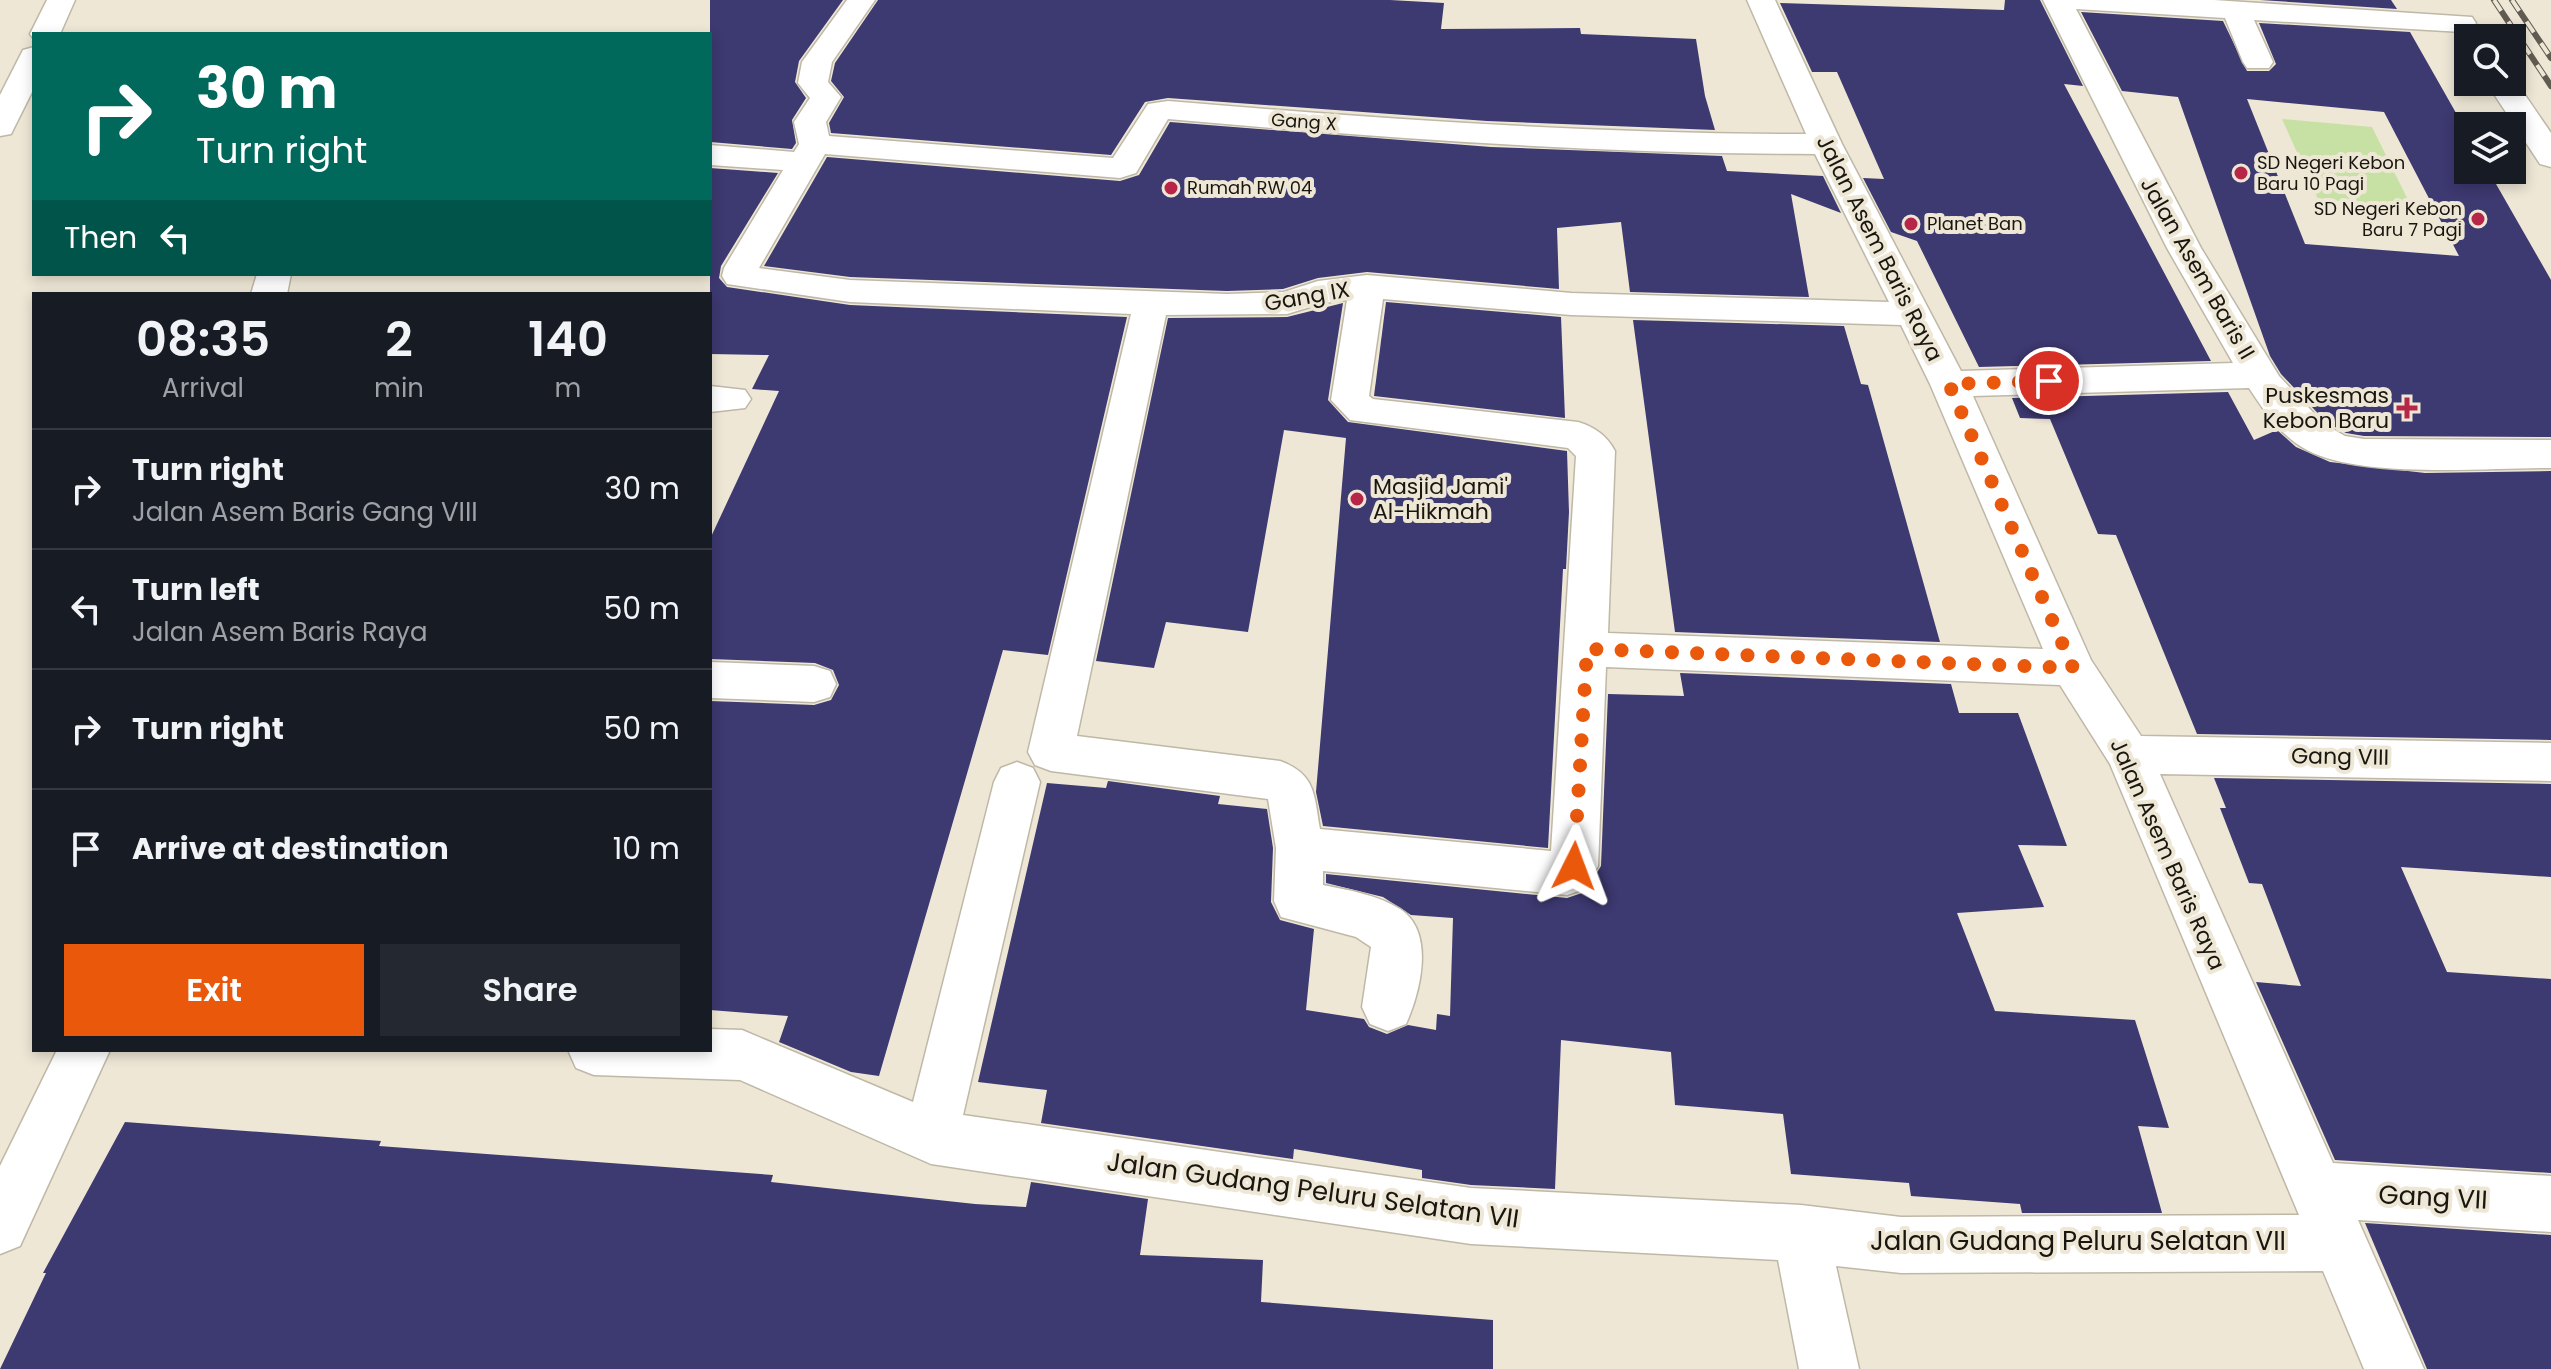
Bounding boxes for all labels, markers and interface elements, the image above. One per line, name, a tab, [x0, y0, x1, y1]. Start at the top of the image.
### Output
map controls	[2454, 24, 2526, 184]
button: search	[2454, 24, 2526, 96]
text: 30 m	[196, 49, 338, 128]
icon: right	[64, 64, 168, 168]
street label: Gang X	[1270, 107, 1338, 136]
button: layers	[2454, 112, 2526, 184]
text: Turn right	[196, 125, 367, 176]
street label: Jalan Asem Baris Raya	[1809, 130, 1950, 367]
place label: SD Negeri Kebon Baru 10 Pagi	[2257, 150, 2405, 196]
marker: SD Negeri Kebon Baru 10 Pagi	[2232, 164, 2250, 182]
street label: Jalan Asem Baris II	[2133, 172, 2262, 365]
place label: Rumah RW 04	[1187, 175, 1312, 200]
marker: Rumah RW 04	[1162, 179, 1180, 197]
place label: SD Negeri Kebon Baru 7 Pagi	[2314, 196, 2462, 242]
marker: SD Negeri Kebon Baru 7 Pagi	[2469, 210, 2487, 228]
place label: Planet Ban	[1927, 211, 2023, 236]
marker: Planet Ban	[1902, 215, 1920, 233]
text: Then	[64, 216, 137, 259]
icon: left	[153, 216, 197, 260]
street label: Gang IX	[1262, 274, 1352, 319]
text: 08:35	[136, 306, 270, 373]
text: 2	[385, 306, 413, 373]
text: 140	[528, 306, 608, 373]
pin	[2015, 347, 2083, 415]
icon: arrive	[2027, 359, 2071, 403]
text: Arrival	[162, 370, 244, 406]
text: min	[374, 370, 424, 406]
text: m	[555, 370, 581, 406]
place label: Puskesmas Kebon Baru	[2263, 380, 2389, 436]
marker: Puskesmas Kebon Baru	[2396, 397, 2418, 419]
text: Turn right	[132, 448, 284, 491]
icon: right	[64, 467, 108, 511]
text: 30 m	[605, 467, 680, 510]
place label: Masjid Jami' Al-Hikmah	[1373, 471, 1508, 527]
marker: Masjid Jami' Al-Hikmah	[1348, 490, 1366, 508]
text: Jalan Asem Baris Gang VIII	[132, 494, 478, 530]
text: Turn left	[132, 568, 260, 611]
icon: left	[64, 587, 108, 631]
text: 50 m	[603, 587, 680, 630]
text: Jalan Asem Baris Raya	[132, 614, 428, 650]
icon: right	[64, 707, 108, 751]
text: Turn right	[132, 707, 284, 750]
text: 50 m	[603, 707, 680, 750]
street label: Jalan Asem Baris Raya	[2103, 734, 2233, 975]
street label: Gang VIII	[2291, 740, 2389, 773]
position arrow	[1532, 824, 1616, 908]
icon: arrive	[64, 827, 108, 871]
text: Arrive at destination	[132, 827, 449, 870]
text: 10 m	[613, 827, 680, 870]
button: Exit	[64, 944, 364, 1036]
button: Share	[380, 944, 680, 1036]
street label: Jalan Gudang Peluru Selatan VII	[1105, 1143, 1521, 1237]
street label: Gang VII	[2377, 1176, 2489, 1218]
street label: Jalan Gudang Peluru Selatan VII	[1870, 1223, 2286, 1259]

